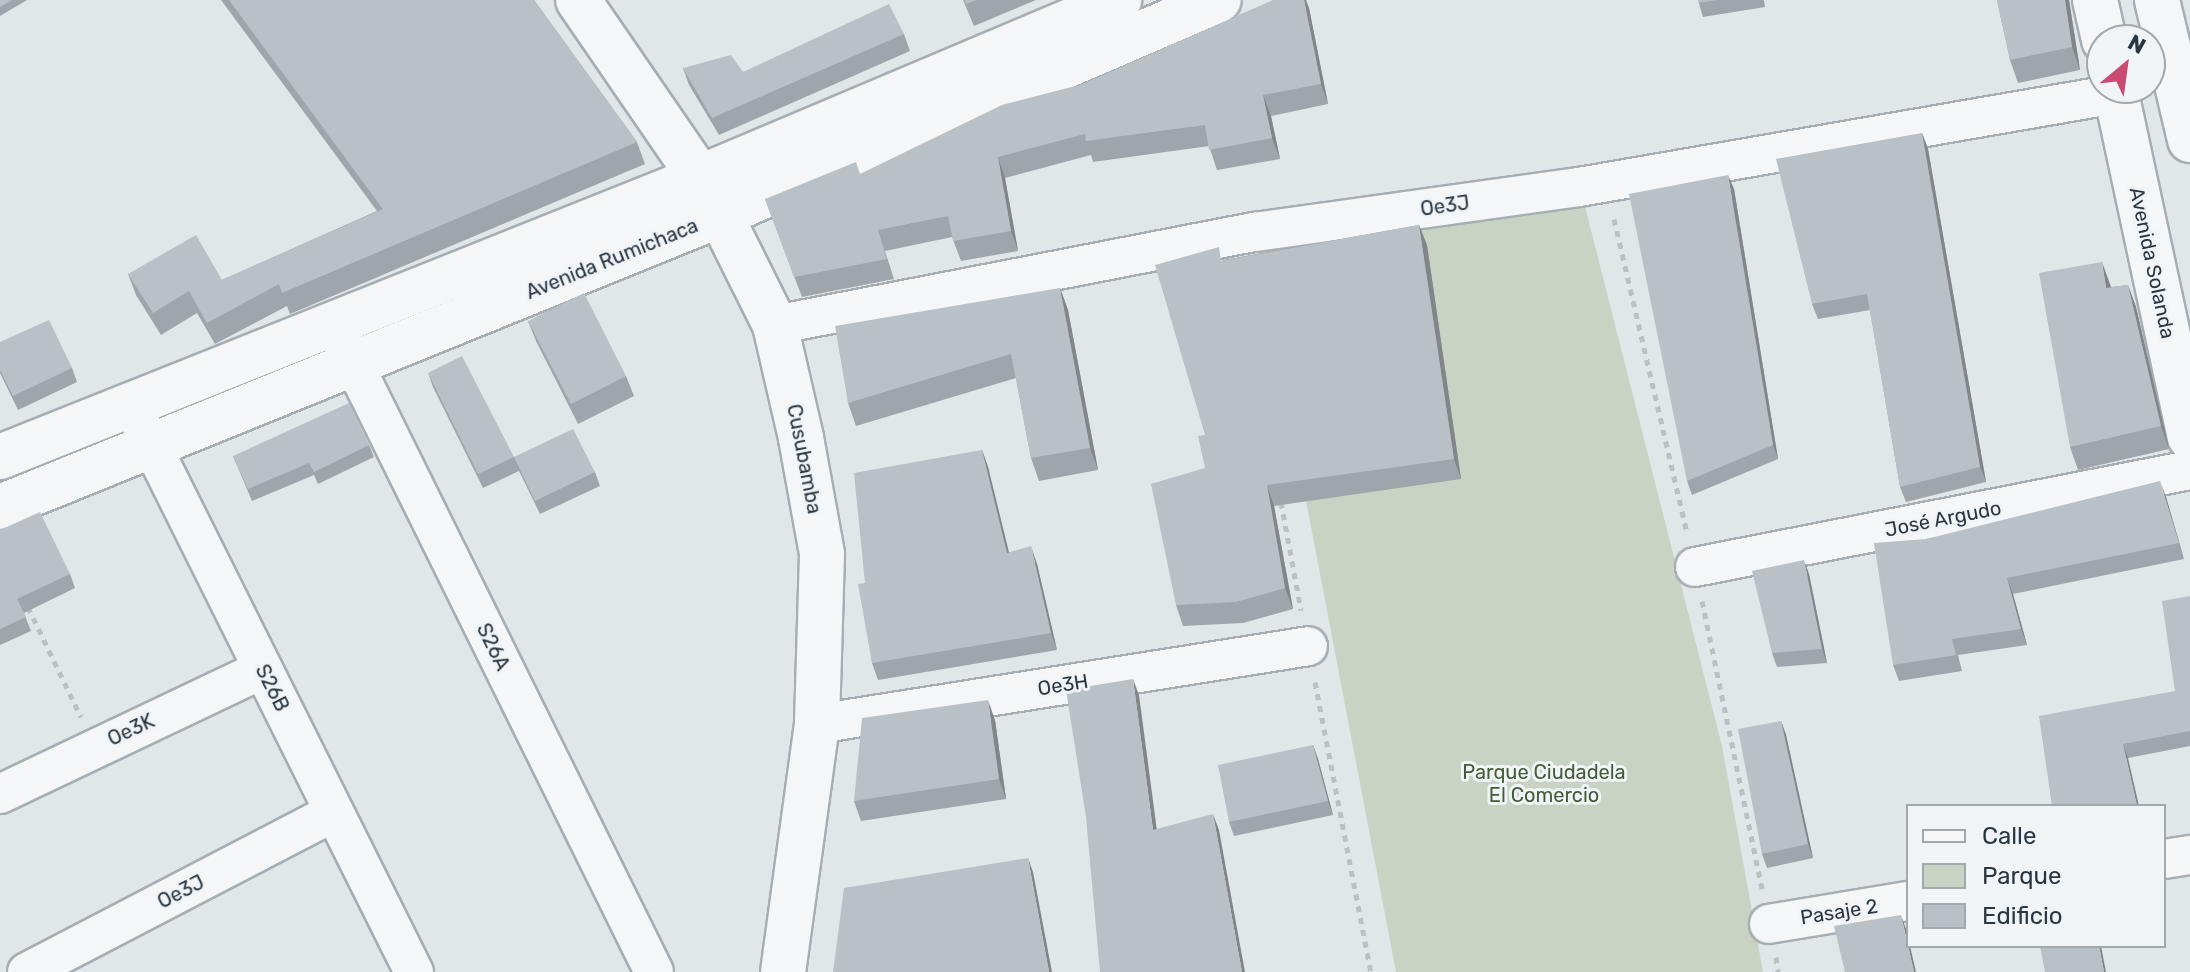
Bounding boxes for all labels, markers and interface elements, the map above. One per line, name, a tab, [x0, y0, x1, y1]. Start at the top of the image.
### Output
north arrow	[2086, 24, 2166, 104]
text: N	[2123, 29, 2150, 60]
street label: Avenida Solanda	[2124, 185, 2180, 341]
street label: Oe3J	[1419, 191, 1471, 221]
street label: Avenida Rumichaca	[522, 213, 702, 305]
street label: Cusubamba	[782, 402, 826, 516]
street label: José Argudo	[1882, 496, 2004, 542]
street label: S26A	[471, 619, 515, 675]
street label: S26B	[250, 660, 294, 716]
street label: Oe3H	[1036, 669, 1090, 701]
street label: Oe3K	[104, 709, 158, 751]
park label: Parque Ciudadela El Comercio	[1462, 760, 1626, 807]
legend	[1906, 804, 2166, 948]
text: Calle	[1982, 822, 2036, 850]
text: Parque	[1982, 862, 2061, 890]
street label: Oe3J	[154, 870, 208, 914]
street label: Pasaje 2	[1799, 894, 1879, 930]
text: Edificio	[1982, 902, 2063, 930]

